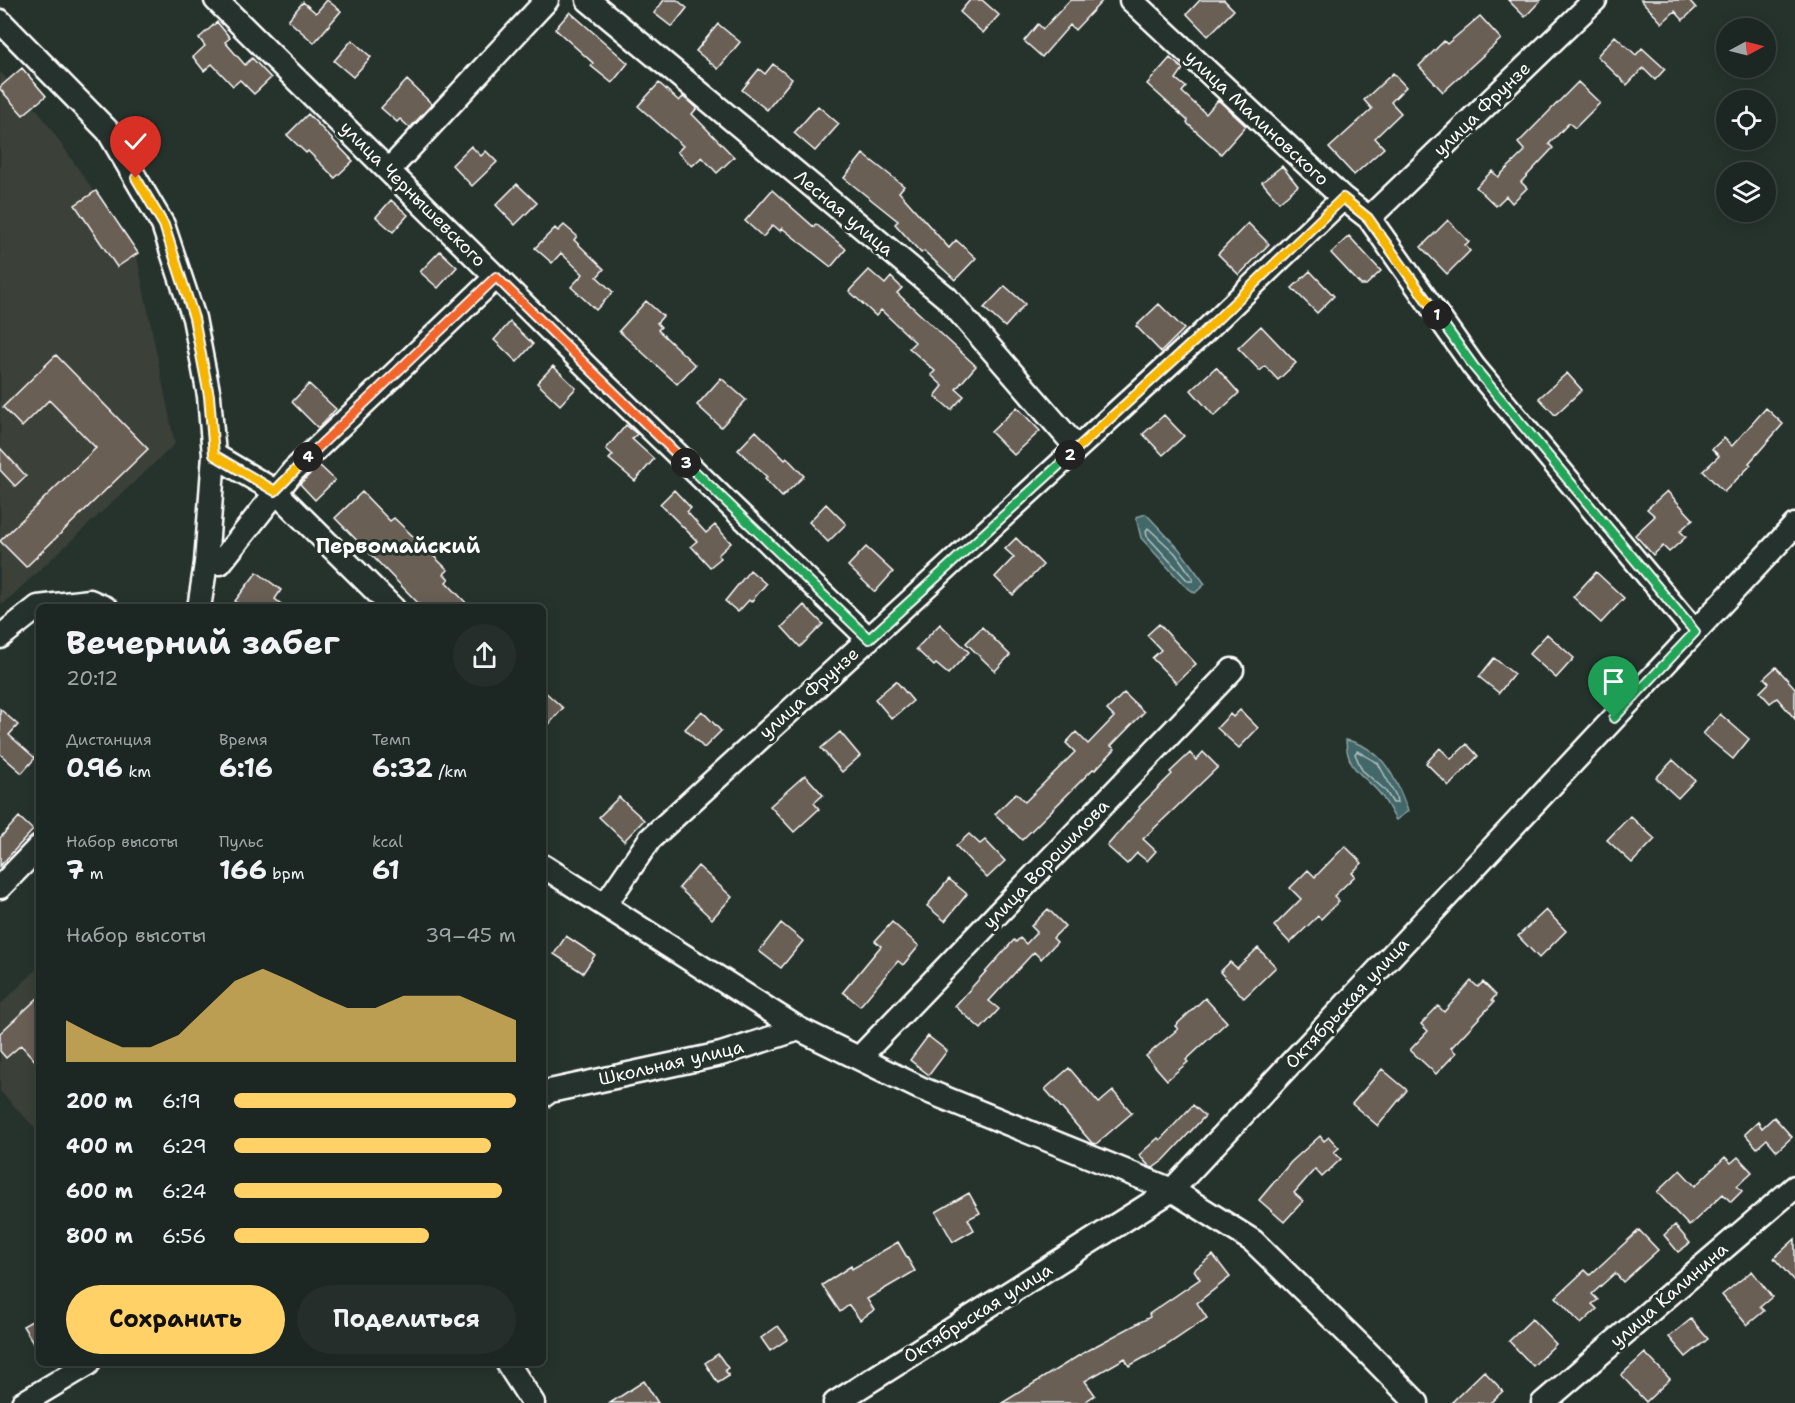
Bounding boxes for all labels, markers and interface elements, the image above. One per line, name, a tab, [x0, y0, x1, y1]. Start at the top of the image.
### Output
north arrow	[1716, 18, 1776, 78]
map controls	[1716, 18, 1776, 222]
street label: улица Малиновского	[1180, 45, 1334, 191]
street label: улица Фрунзе	[1428, 56, 1536, 162]
button: locate	[1716, 90, 1776, 150]
pin	[110, 116, 161, 178]
street label: улица Чернышевского	[335, 116, 491, 272]
icon: check	[119, 125, 152, 158]
button: layers	[1716, 162, 1776, 222]
street label: Лесная улица	[789, 164, 899, 262]
pin: 1	[1422, 300, 1452, 330]
text: 1	[1433, 304, 1441, 325]
pin: 2	[1055, 440, 1085, 470]
pin: 4	[293, 442, 323, 472]
text: 2	[1064, 444, 1076, 465]
text: 4	[302, 446, 314, 467]
pin: 3	[671, 448, 701, 478]
text: 3	[680, 452, 692, 473]
district label: Первомайский	[316, 532, 481, 560]
text: Вечерний забег	[66, 620, 340, 665]
button: share	[453, 624, 516, 687]
street label: улица Фрунзе	[754, 642, 864, 744]
pin	[1588, 656, 1639, 718]
text: 20:12	[66, 665, 118, 691]
icon: arrive	[1597, 665, 1630, 698]
text: Дистанция	[66, 729, 152, 750]
text: Время	[219, 729, 268, 750]
text: Темп	[372, 729, 411, 750]
text: 0.96	[66, 750, 123, 785]
text: 6:16	[219, 750, 273, 785]
text: 6:32	[372, 750, 433, 785]
text: km	[123, 761, 151, 782]
text: /km	[433, 761, 467, 782]
street label: улица Ворошилова	[978, 794, 1114, 934]
text: Набор высоты	[66, 831, 178, 852]
text: Пульс	[219, 831, 264, 852]
text: kcal	[372, 831, 403, 852]
text: 7	[66, 852, 84, 887]
text: 166	[219, 852, 267, 887]
text: 61	[372, 852, 400, 887]
text: m	[84, 863, 103, 884]
text: bpm	[267, 863, 305, 884]
text: Набор высоты	[66, 922, 206, 948]
text: 39–45 m	[425, 922, 516, 948]
street label: Октябрьская улица	[1280, 932, 1414, 1074]
street label: Школьная улица	[596, 1035, 746, 1091]
text: 200 m	[66, 1088, 133, 1114]
text: 6:19	[162, 1088, 201, 1114]
text: 400 m	[66, 1133, 133, 1159]
text: 6:29	[162, 1133, 207, 1159]
text: 600 m	[66, 1178, 133, 1204]
text: 6:24	[162, 1178, 206, 1204]
text: 800 m	[66, 1223, 133, 1249]
text: 6:56	[162, 1223, 206, 1249]
street label: улица Калинина	[1605, 1237, 1733, 1353]
street label: Октябрьская улица	[899, 1257, 1057, 1369]
button: Сохранить	[66, 1285, 285, 1354]
button: Поделиться	[297, 1285, 516, 1354]

